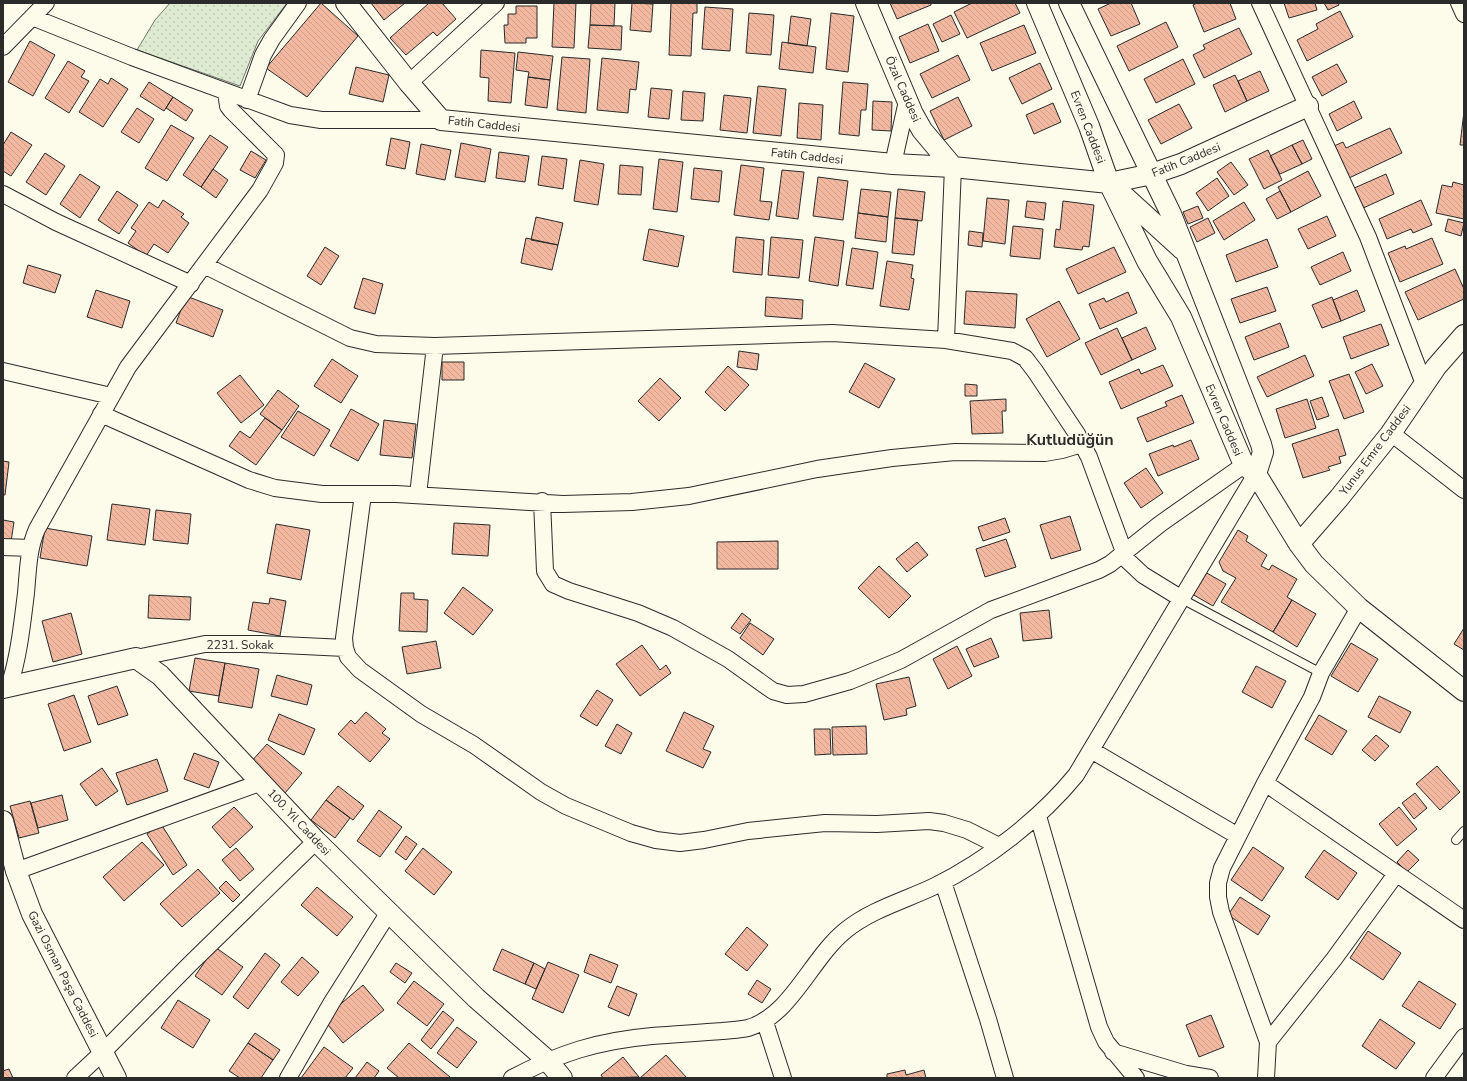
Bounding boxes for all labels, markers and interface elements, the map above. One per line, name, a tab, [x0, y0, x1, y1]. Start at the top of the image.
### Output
street label: Özal Caddesi	[881, 53, 925, 125]
street label: Evren Caddesi	[1067, 88, 1109, 166]
street label: Fatih Caddesi	[447, 112, 521, 136]
street label: Fatih Caddesi	[1149, 139, 1223, 181]
street label: Fatih Caddesi	[770, 144, 844, 168]
street label: Evren Caddesi	[1202, 382, 1246, 458]
street label: Yunus Emre Caddesi	[1335, 401, 1414, 499]
district label: Kutludüğün	[1026, 429, 1114, 451]
street label: 2231. Sokak	[207, 637, 274, 653]
street label: 100. Yıl Caddesi	[264, 785, 334, 859]
street label: Gazi Osman Paşa Caddesi	[24, 908, 102, 1040]

